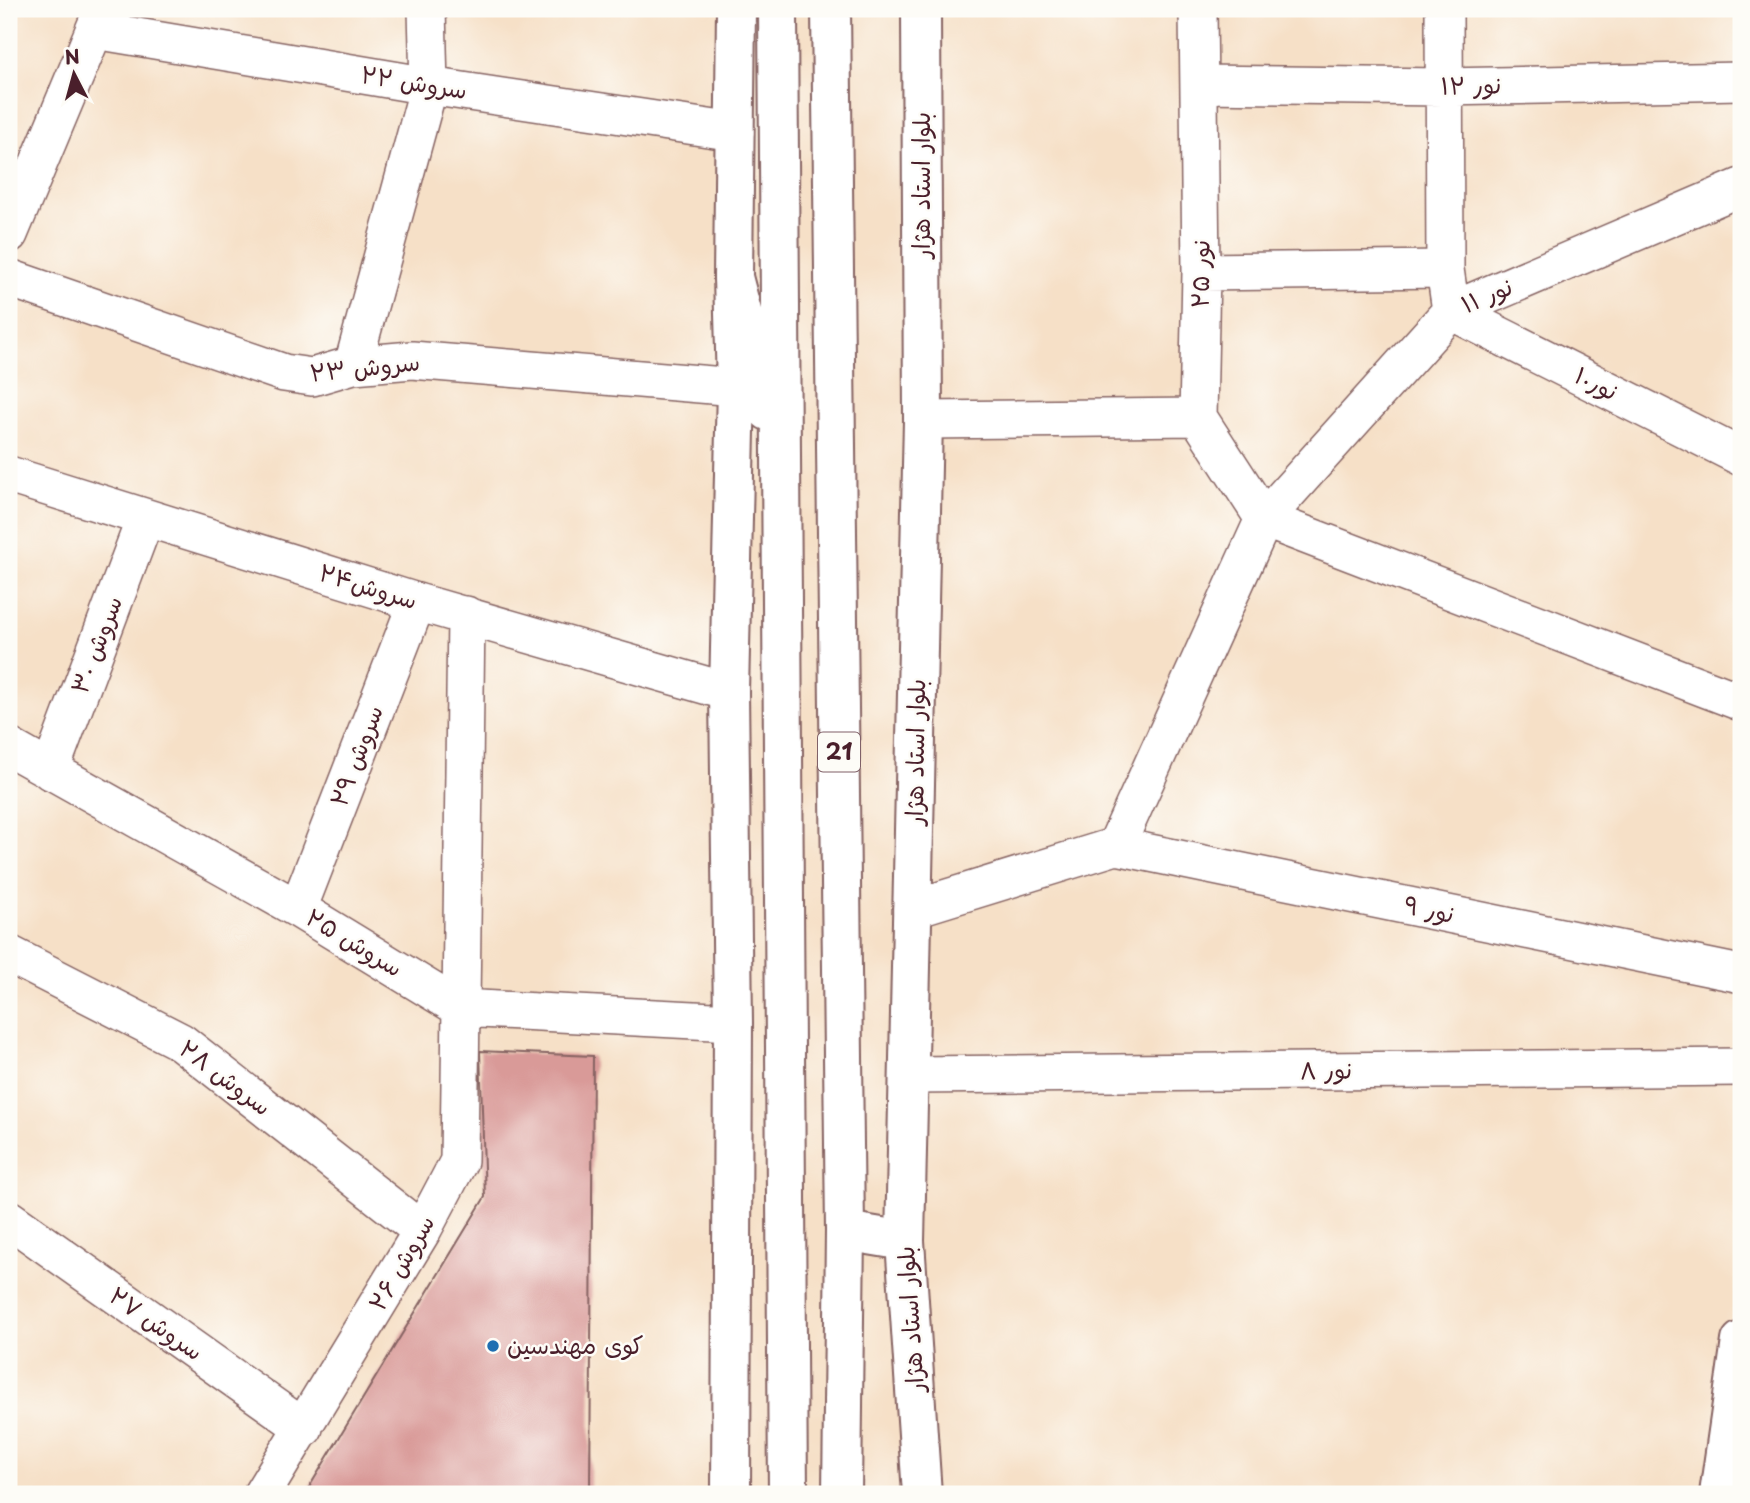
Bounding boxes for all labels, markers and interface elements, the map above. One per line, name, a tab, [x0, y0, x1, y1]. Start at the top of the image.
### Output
north arrow	[38, 38, 108, 108]
text: N	[63, 41, 81, 71]
street label: سروش ۲۲	[359, 55, 470, 107]
street label: نور ۱۲	[1440, 65, 1502, 103]
street label: بلوار استاد هژار	[902, 112, 938, 260]
street label: نور ۲۵	[1180, 239, 1218, 309]
street label: نور ۱۱	[1455, 267, 1518, 321]
street label: سروش ۲۳	[308, 342, 422, 390]
street label: نور۱۰	[1569, 356, 1625, 408]
street label: سروش۲۴	[315, 553, 422, 617]
street label: سروش ۳۰	[60, 590, 130, 698]
street label: بلوار استاد هژار	[895, 678, 933, 827]
street label: سروش ۲۹	[319, 699, 391, 811]
road number: 21	[818, 732, 860, 772]
street label: نور ۹	[1401, 885, 1458, 931]
street label: سروش ۲۵	[300, 898, 410, 984]
street label: سروش ۲۸	[172, 1030, 280, 1123]
street label: نور ۸	[1299, 1051, 1352, 1087]
street label: سروش ۲۶	[358, 1207, 442, 1317]
street label: بلوار استاد هژار	[886, 1245, 932, 1395]
street label: سروش ۲۷	[103, 1277, 212, 1368]
place label: کوی مهندسین	[507, 1326, 644, 1362]
marker: کوی مهندسین	[485, 1338, 501, 1354]

